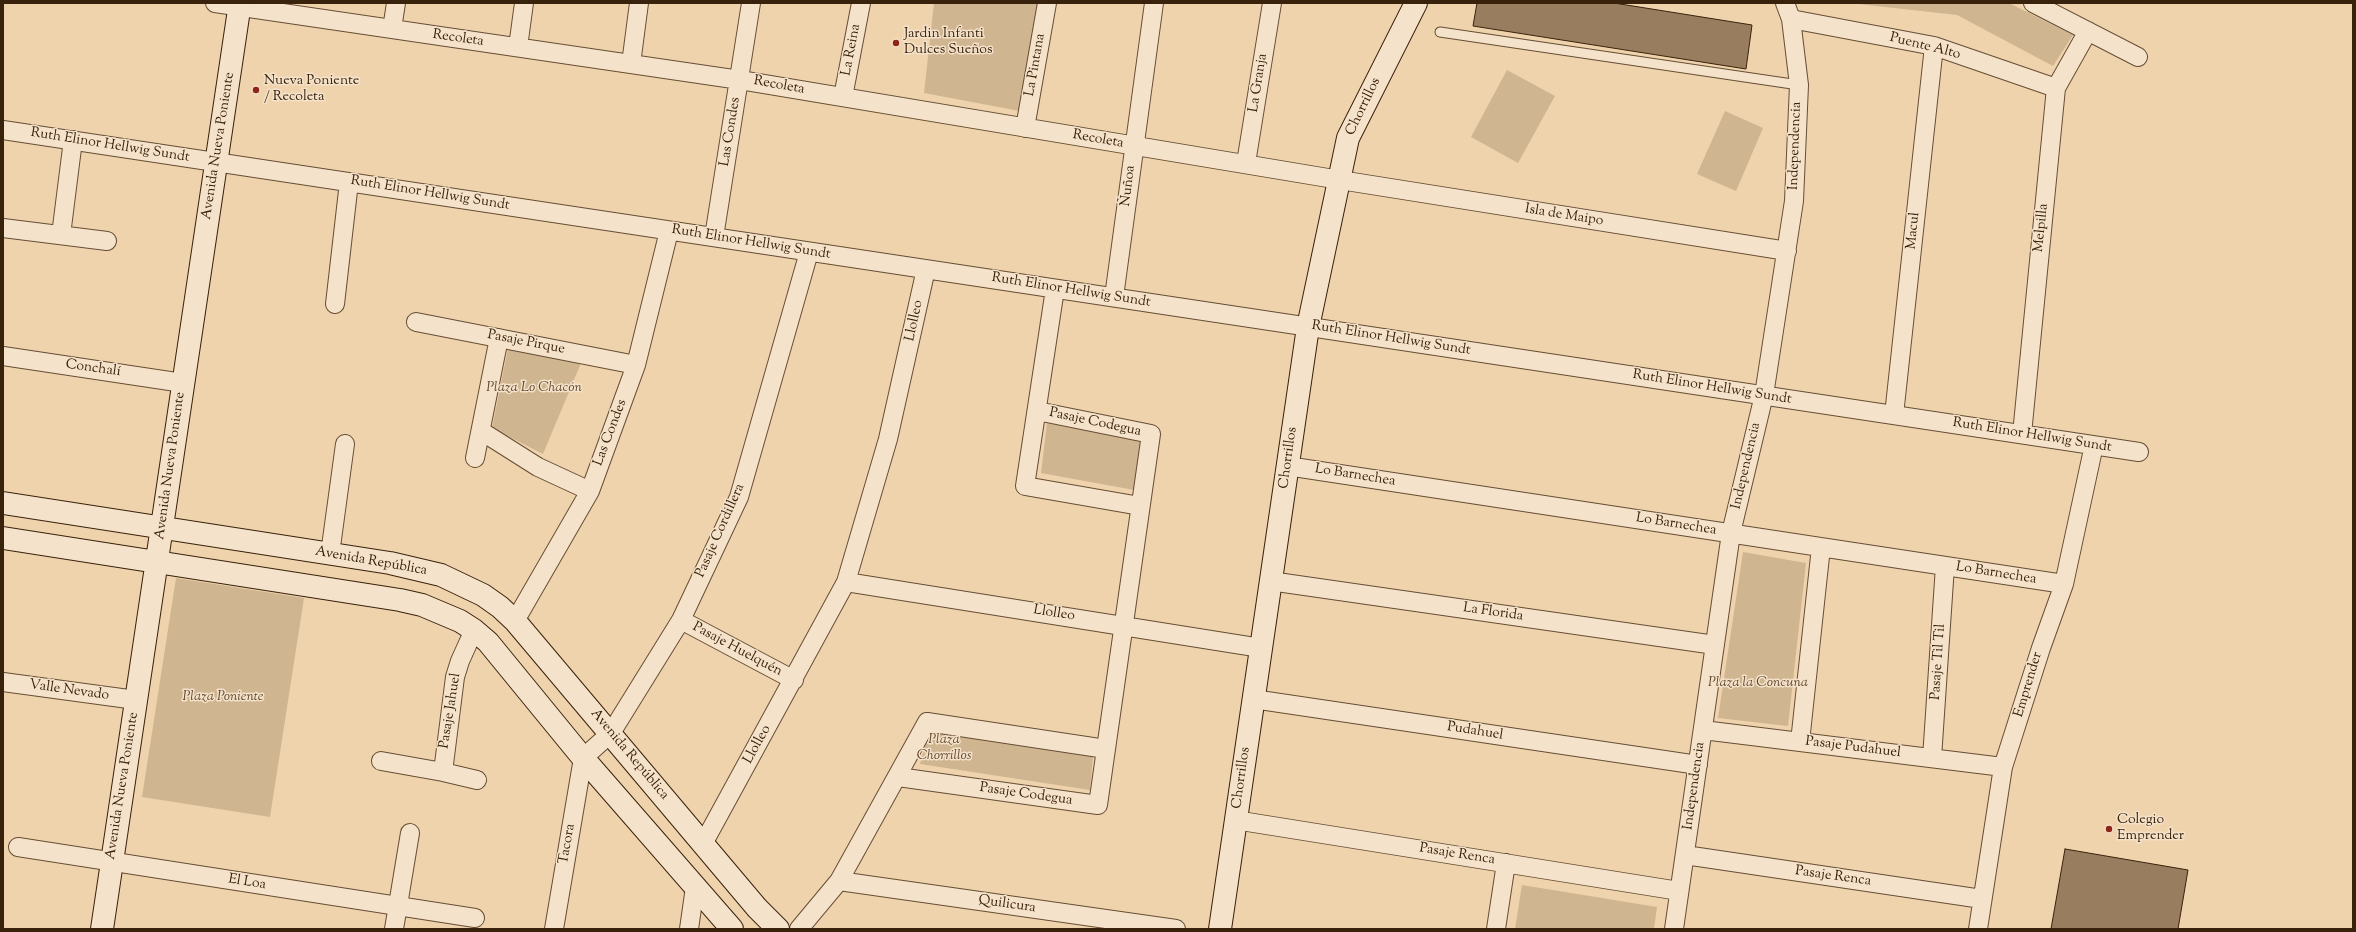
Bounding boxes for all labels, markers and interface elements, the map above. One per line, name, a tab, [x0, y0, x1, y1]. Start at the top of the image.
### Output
street label: La Reina	[839, 23, 865, 77]
street label: Recoleta	[431, 27, 485, 51]
place label: Jardin Infanti Dulces Sueños	[904, 27, 992, 60]
street label: Puente Alto	[1888, 30, 1962, 64]
street label: La Pintana	[1022, 32, 1050, 98]
marker: Jardin Infanti Dulces Sueños	[891, 38, 901, 48]
street label: La Granja	[1246, 52, 1272, 114]
street label: Avenida Nueva Poniente	[199, 71, 239, 221]
street label: Recoleta	[752, 73, 806, 99]
place label: Nueva Poniente / Recoleta	[264, 74, 359, 106]
street label: Chorrillos	[1343, 75, 1385, 139]
marker: Nueva Poniente / Recoleta	[251, 85, 261, 95]
street label: Las Condes	[717, 96, 745, 168]
street label: Independencia	[1786, 101, 1806, 191]
street label: Ruth Elinor Hellwig Sundt	[29, 125, 191, 167]
street label: Recoleta	[1071, 127, 1125, 153]
street label: Ñuñoa	[1118, 164, 1140, 208]
street label: Ruth Elinor Hellwig Sundt	[349, 173, 511, 215]
street label: Isla de Maipo	[1523, 201, 1605, 231]
street label: Melpilla	[2031, 203, 2053, 253]
street label: Macul	[1904, 212, 1924, 250]
street label: Ruth Elinor Hellwig Sundt	[670, 222, 832, 264]
street label: Ruth Elinor Hellwig Sundt	[990, 270, 1152, 312]
street label: Llolleo	[902, 299, 928, 343]
street label: Ruth Elinor Hellwig Sundt	[1310, 318, 1472, 360]
street label: Pasaje Pirque	[486, 327, 566, 359]
street label: Conchalí	[64, 357, 122, 381]
street label: Ruth Elinor Hellwig Sundt	[1631, 367, 1793, 409]
park label: Plaza Lo Chacón	[486, 381, 582, 397]
street label: Avenida Nueva Poniente	[152, 391, 190, 541]
street label: Las Condes	[591, 397, 631, 469]
street label: Pasaje Codegua	[1048, 405, 1142, 441]
street label: Ruth Elinor Hellwig Sundt	[1951, 415, 2113, 457]
street label: Independencia	[1729, 421, 1765, 511]
street label: Chorrillos	[1276, 426, 1302, 490]
street label: Lo Barnechea	[1313, 461, 1397, 491]
street label: Pasaje Cordillera	[693, 481, 749, 581]
street label: Lo Barnechea	[1634, 510, 1718, 540]
street label: Avenida República	[314, 544, 428, 580]
street label: Lo Barnechea	[1954, 559, 2038, 589]
street label: La Florida	[1462, 600, 1524, 626]
street label: Llolleo	[1032, 602, 1076, 626]
street label: Pasaje Huelquén	[689, 619, 785, 681]
street label: Pasaje Til Til	[1928, 623, 1950, 701]
street label: Emprender	[2011, 650, 2047, 720]
street label: Pasaje Jahuel	[437, 672, 465, 750]
park label: Plaza la Concuna	[1708, 676, 1808, 692]
street label: Valle Nevado	[28, 677, 110, 705]
park label: Plaza Poniente	[183, 690, 263, 706]
street label: Avenida República	[586, 706, 672, 804]
street label: Avenida Nueva Poniente	[103, 711, 143, 861]
street label: Pudahuel	[1446, 719, 1504, 745]
street label: Llolleo	[741, 723, 775, 767]
park label: Plaza Chorrillos	[917, 733, 971, 766]
street label: Pasaje Pudahuel	[1804, 734, 1902, 762]
street label: Independencia	[1681, 741, 1709, 831]
street label: Chorrillos	[1229, 746, 1255, 810]
street label: Pasaje Codegua	[979, 780, 1073, 810]
place label: Colegio Emprender	[2117, 813, 2184, 846]
street label: Tacora	[556, 823, 580, 865]
marker: Colegio Emprender	[2104, 824, 2114, 834]
street label: Pasaje Renca	[1418, 841, 1496, 869]
street label: Pasaje Renca	[1794, 863, 1872, 891]
street label: El Loa	[227, 872, 267, 894]
street label: Quilicura	[977, 893, 1037, 917]

